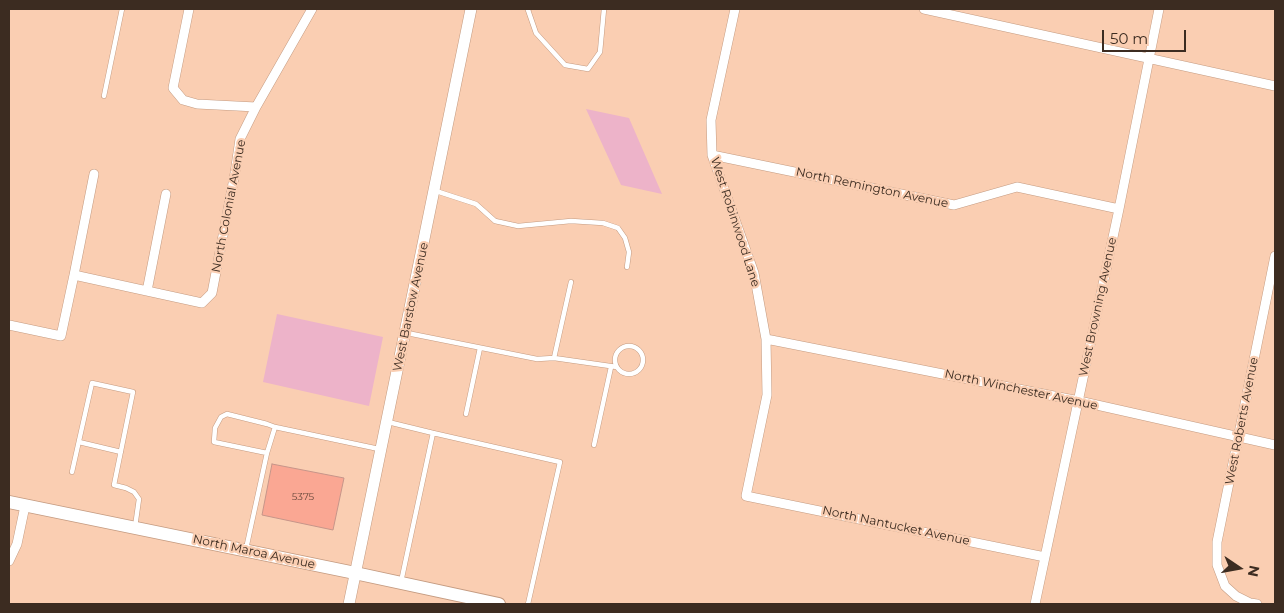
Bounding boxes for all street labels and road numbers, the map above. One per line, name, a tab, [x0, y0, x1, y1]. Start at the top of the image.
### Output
street label: North Colonial Avenue	[209, 138, 249, 274]
street label: West Robinwood Lane	[707, 155, 763, 289]
street label: North Remington Avenue	[795, 165, 949, 211]
street label: West Browning Avenue	[1076, 236, 1120, 378]
street label: West Barstow Avenue	[390, 241, 432, 373]
street label: West Roberts Avenue	[1223, 356, 1261, 486]
street label: North Winchester Avenue	[943, 367, 1099, 413]
street label: North Nantucket Avenue	[821, 503, 971, 549]
street label: North Maroa Avenue	[192, 532, 316, 572]

